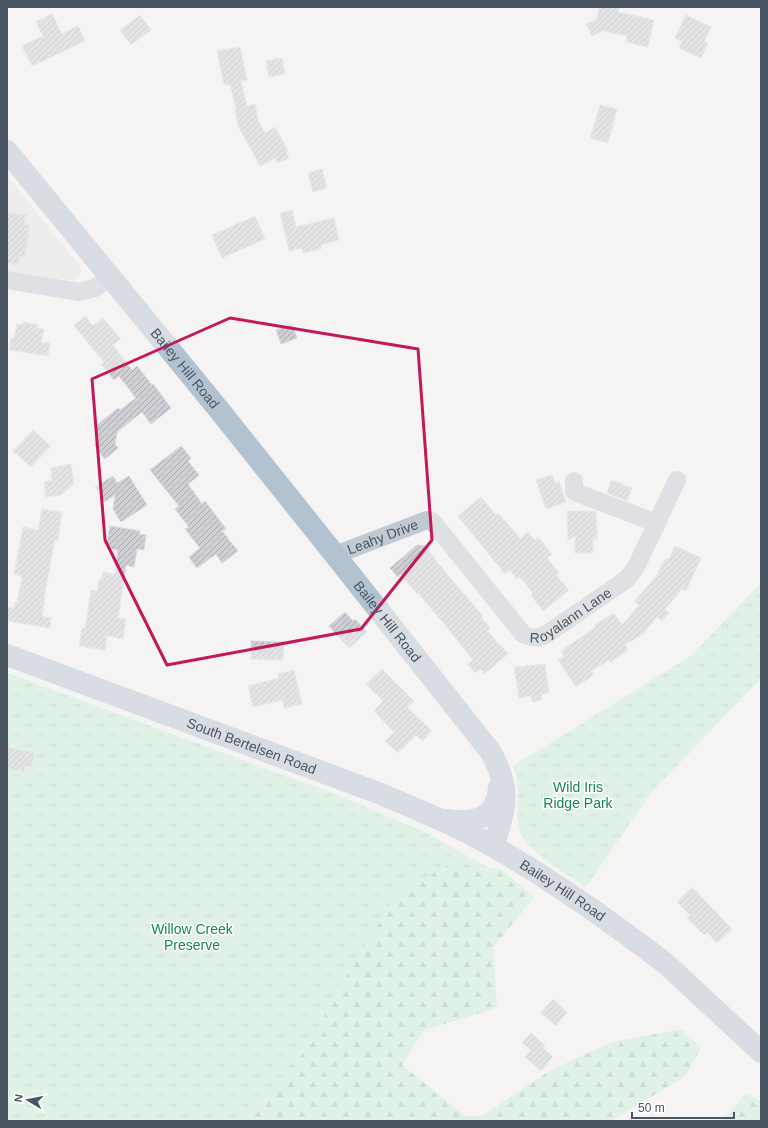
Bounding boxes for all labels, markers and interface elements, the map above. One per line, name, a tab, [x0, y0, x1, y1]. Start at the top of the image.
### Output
street label: Bailey Hill Road	[148, 325, 223, 412]
street label: Leahy Drive	[345, 516, 421, 558]
street label: Bailey Hill Road	[351, 578, 424, 665]
street label: Royalann Lane	[529, 584, 614, 646]
street label: South Bertelsen Road	[185, 715, 319, 777]
park label: Wild Iris Ridge Park	[543, 779, 614, 811]
street label: Bailey Hill Road	[517, 856, 608, 924]
park label: Willow Creek Preserve	[151, 921, 234, 953]
north arrow	[8, 1080, 48, 1120]
text: N	[12, 1093, 25, 1103]
scale bar	[632, 1094, 734, 1120]
text: 50 m	[638, 1101, 665, 1115]

